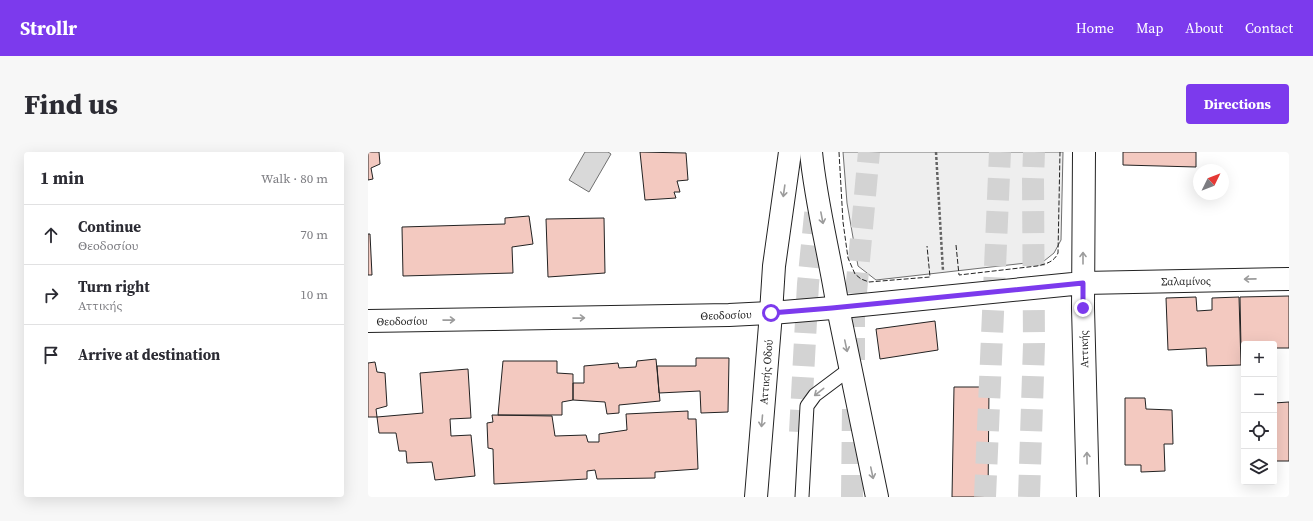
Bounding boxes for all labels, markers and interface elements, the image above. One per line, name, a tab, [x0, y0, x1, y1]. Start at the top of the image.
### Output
text: Strollr	[20, 15, 77, 41]
text: Home	[1076, 18, 1114, 38]
text: Map	[1136, 18, 1163, 38]
text: About	[1185, 18, 1223, 38]
text: Contact	[1245, 18, 1293, 38]
button: Directions	[1186, 84, 1289, 124]
text: Find us	[24, 85, 118, 123]
north arrow	[1193, 164, 1229, 200]
text: 1 min	[40, 166, 84, 190]
text: Walk · 80 m	[261, 170, 328, 187]
one-way arrow	[780, 184, 788, 197]
one-way arrow	[818, 211, 826, 224]
text: Continue	[78, 216, 141, 237]
icon: ahead	[40, 224, 62, 246]
text: 70 m	[300, 226, 328, 243]
text: Θεοδοσίου	[78, 237, 138, 254]
one-way arrow	[1079, 252, 1087, 265]
street label: Σαλαμίνος	[1161, 274, 1211, 289]
one-way arrow	[1244, 275, 1257, 283]
text: Turn right	[78, 276, 150, 297]
icon: right	[40, 284, 62, 306]
text: 10 m	[300, 286, 328, 303]
text: Αττικής	[78, 297, 122, 314]
route end	[1074, 299, 1092, 317]
route start	[762, 304, 780, 322]
street label: Θεοδοσίου	[700, 307, 752, 324]
street label: Θεοδοσίου	[376, 314, 428, 329]
one-way arrow	[572, 314, 585, 321]
one-way arrow	[442, 316, 455, 324]
street label: Αττικής	[1077, 330, 1092, 368]
street label: Αττικής Οδού	[756, 339, 777, 405]
one-way arrow	[843, 339, 851, 352]
map controls	[1241, 341, 1277, 485]
button: +	[1241, 341, 1277, 377]
icon: arrive	[40, 344, 62, 366]
text: Arrive at destination	[78, 344, 220, 365]
button: −	[1241, 377, 1277, 413]
one-way arrow	[814, 387, 825, 396]
button: locate	[1241, 413, 1277, 449]
one-way arrow	[759, 414, 766, 427]
button: layers	[1241, 449, 1277, 485]
one-way arrow	[1083, 452, 1091, 465]
one-way arrow	[868, 466, 876, 479]

